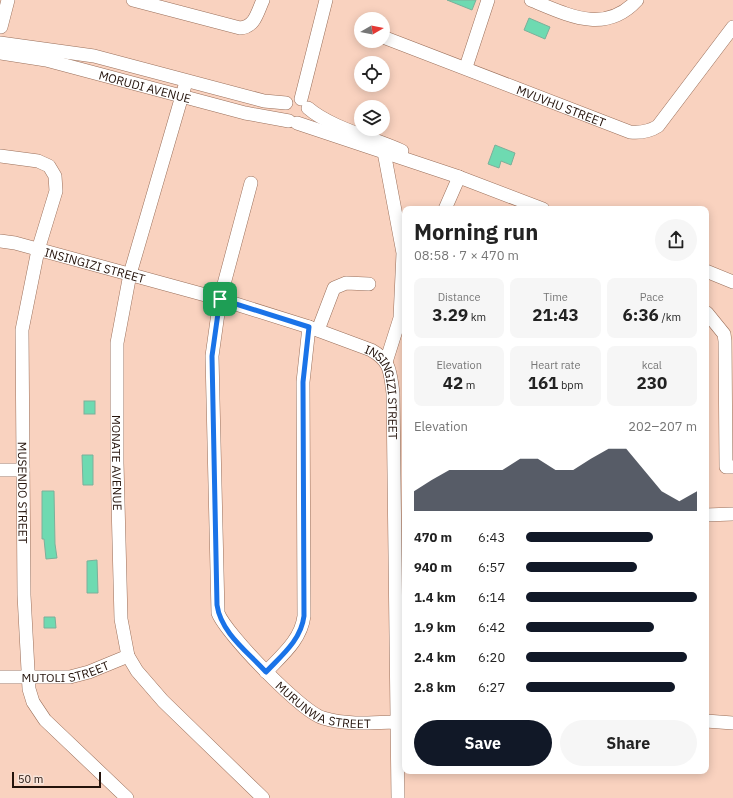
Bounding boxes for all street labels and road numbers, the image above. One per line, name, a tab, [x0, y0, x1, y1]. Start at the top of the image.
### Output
street label: MORUDI AVENUE	[97, 67, 193, 106]
street label: MVUVHU STREET	[515, 82, 608, 130]
street label: INSINGIZI STREET	[43, 244, 147, 286]
street label: INSINGIZI STREET	[363, 341, 401, 440]
street label: MONATE AVENUE	[109, 415, 126, 511]
street label: MUSENDO STREET	[15, 442, 31, 544]
street label: MUTOLI STREET	[22, 657, 111, 685]
street label: MURUNWA STREET	[273, 678, 371, 731]

